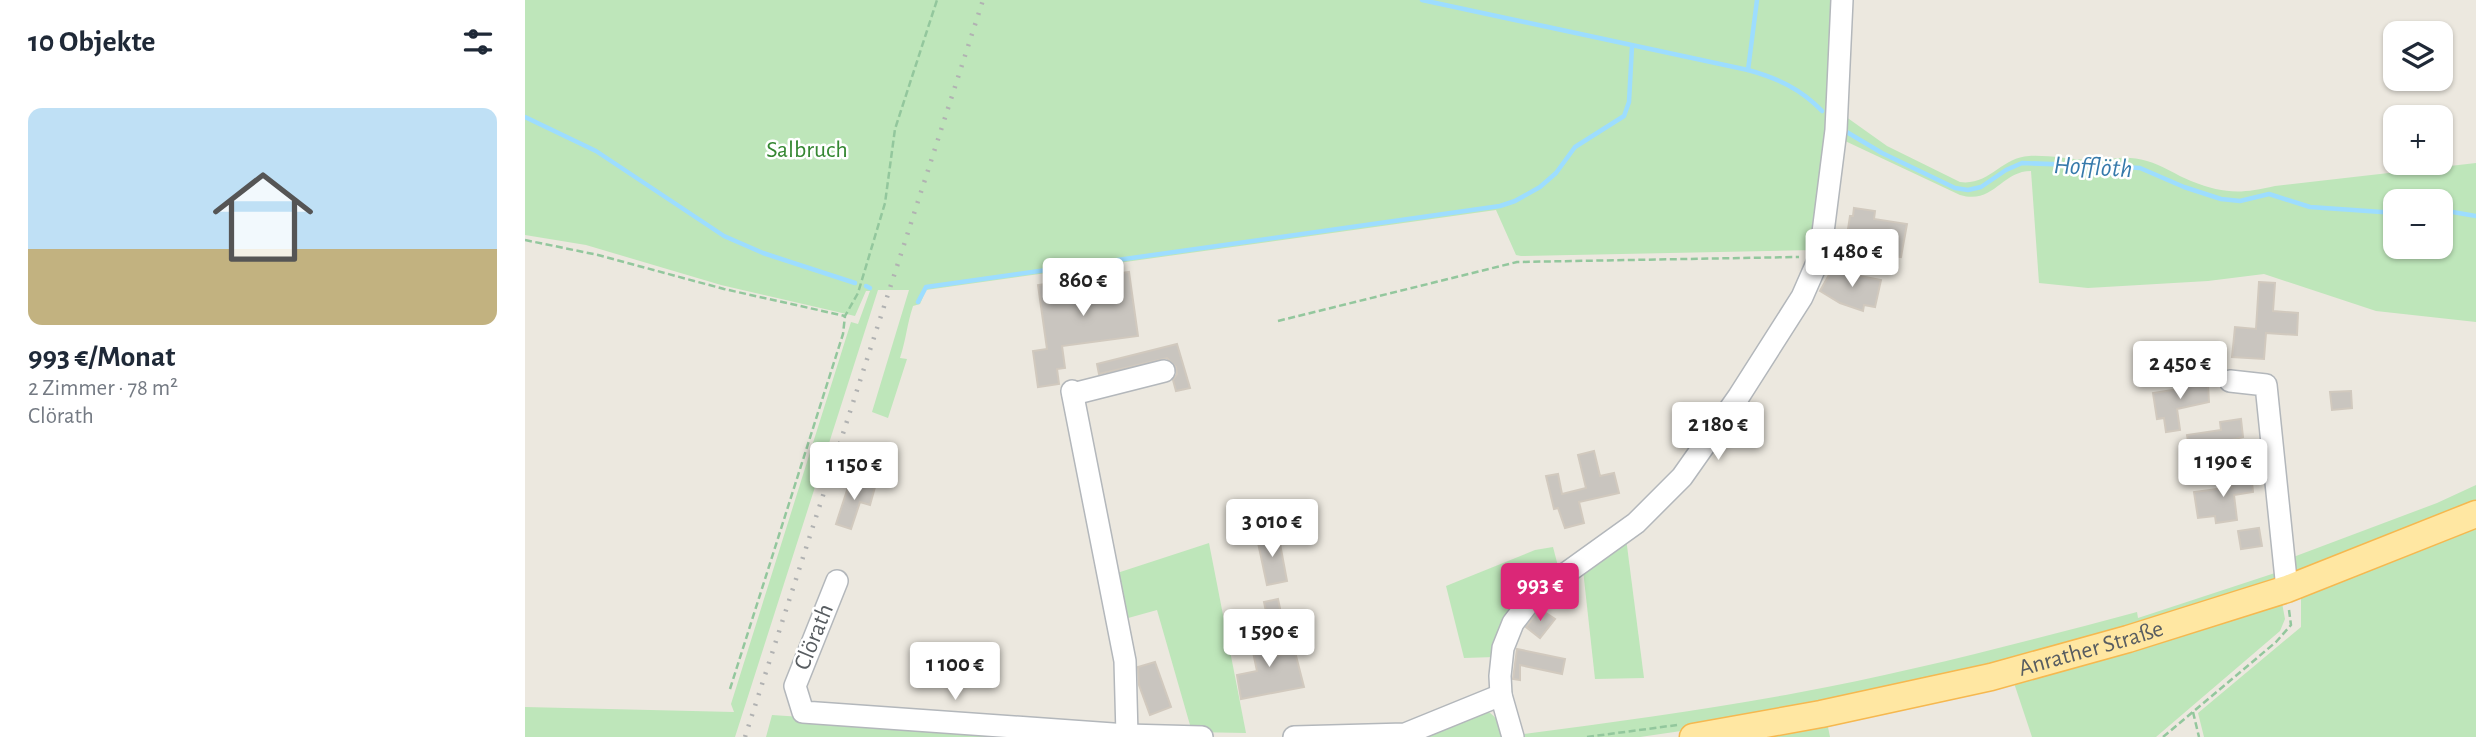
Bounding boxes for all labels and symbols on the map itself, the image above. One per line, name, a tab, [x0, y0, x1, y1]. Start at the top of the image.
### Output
park label: Salbruch	[766, 138, 848, 162]
water label: Hofflöth	[2053, 152, 2133, 182]
pin: 1 480 €	[1787, 230, 1917, 289]
pin: 860 €	[1034, 258, 1132, 318]
pin: 2 450 €	[2115, 342, 2245, 401]
pin: 2 180 €	[1653, 402, 1783, 462]
pin: 1 190 €	[2158, 440, 2288, 499]
pin: 1 150 €	[789, 442, 919, 502]
pin: 3 010 €	[1207, 500, 1337, 559]
pin: 993 €	[1491, 564, 1589, 623]
street label: Clörath	[790, 601, 838, 673]
pin: 1 590 €	[1204, 610, 1334, 669]
street label: Anrather Straße	[2016, 617, 2166, 681]
pin: 1 100 €	[890, 642, 1020, 702]

